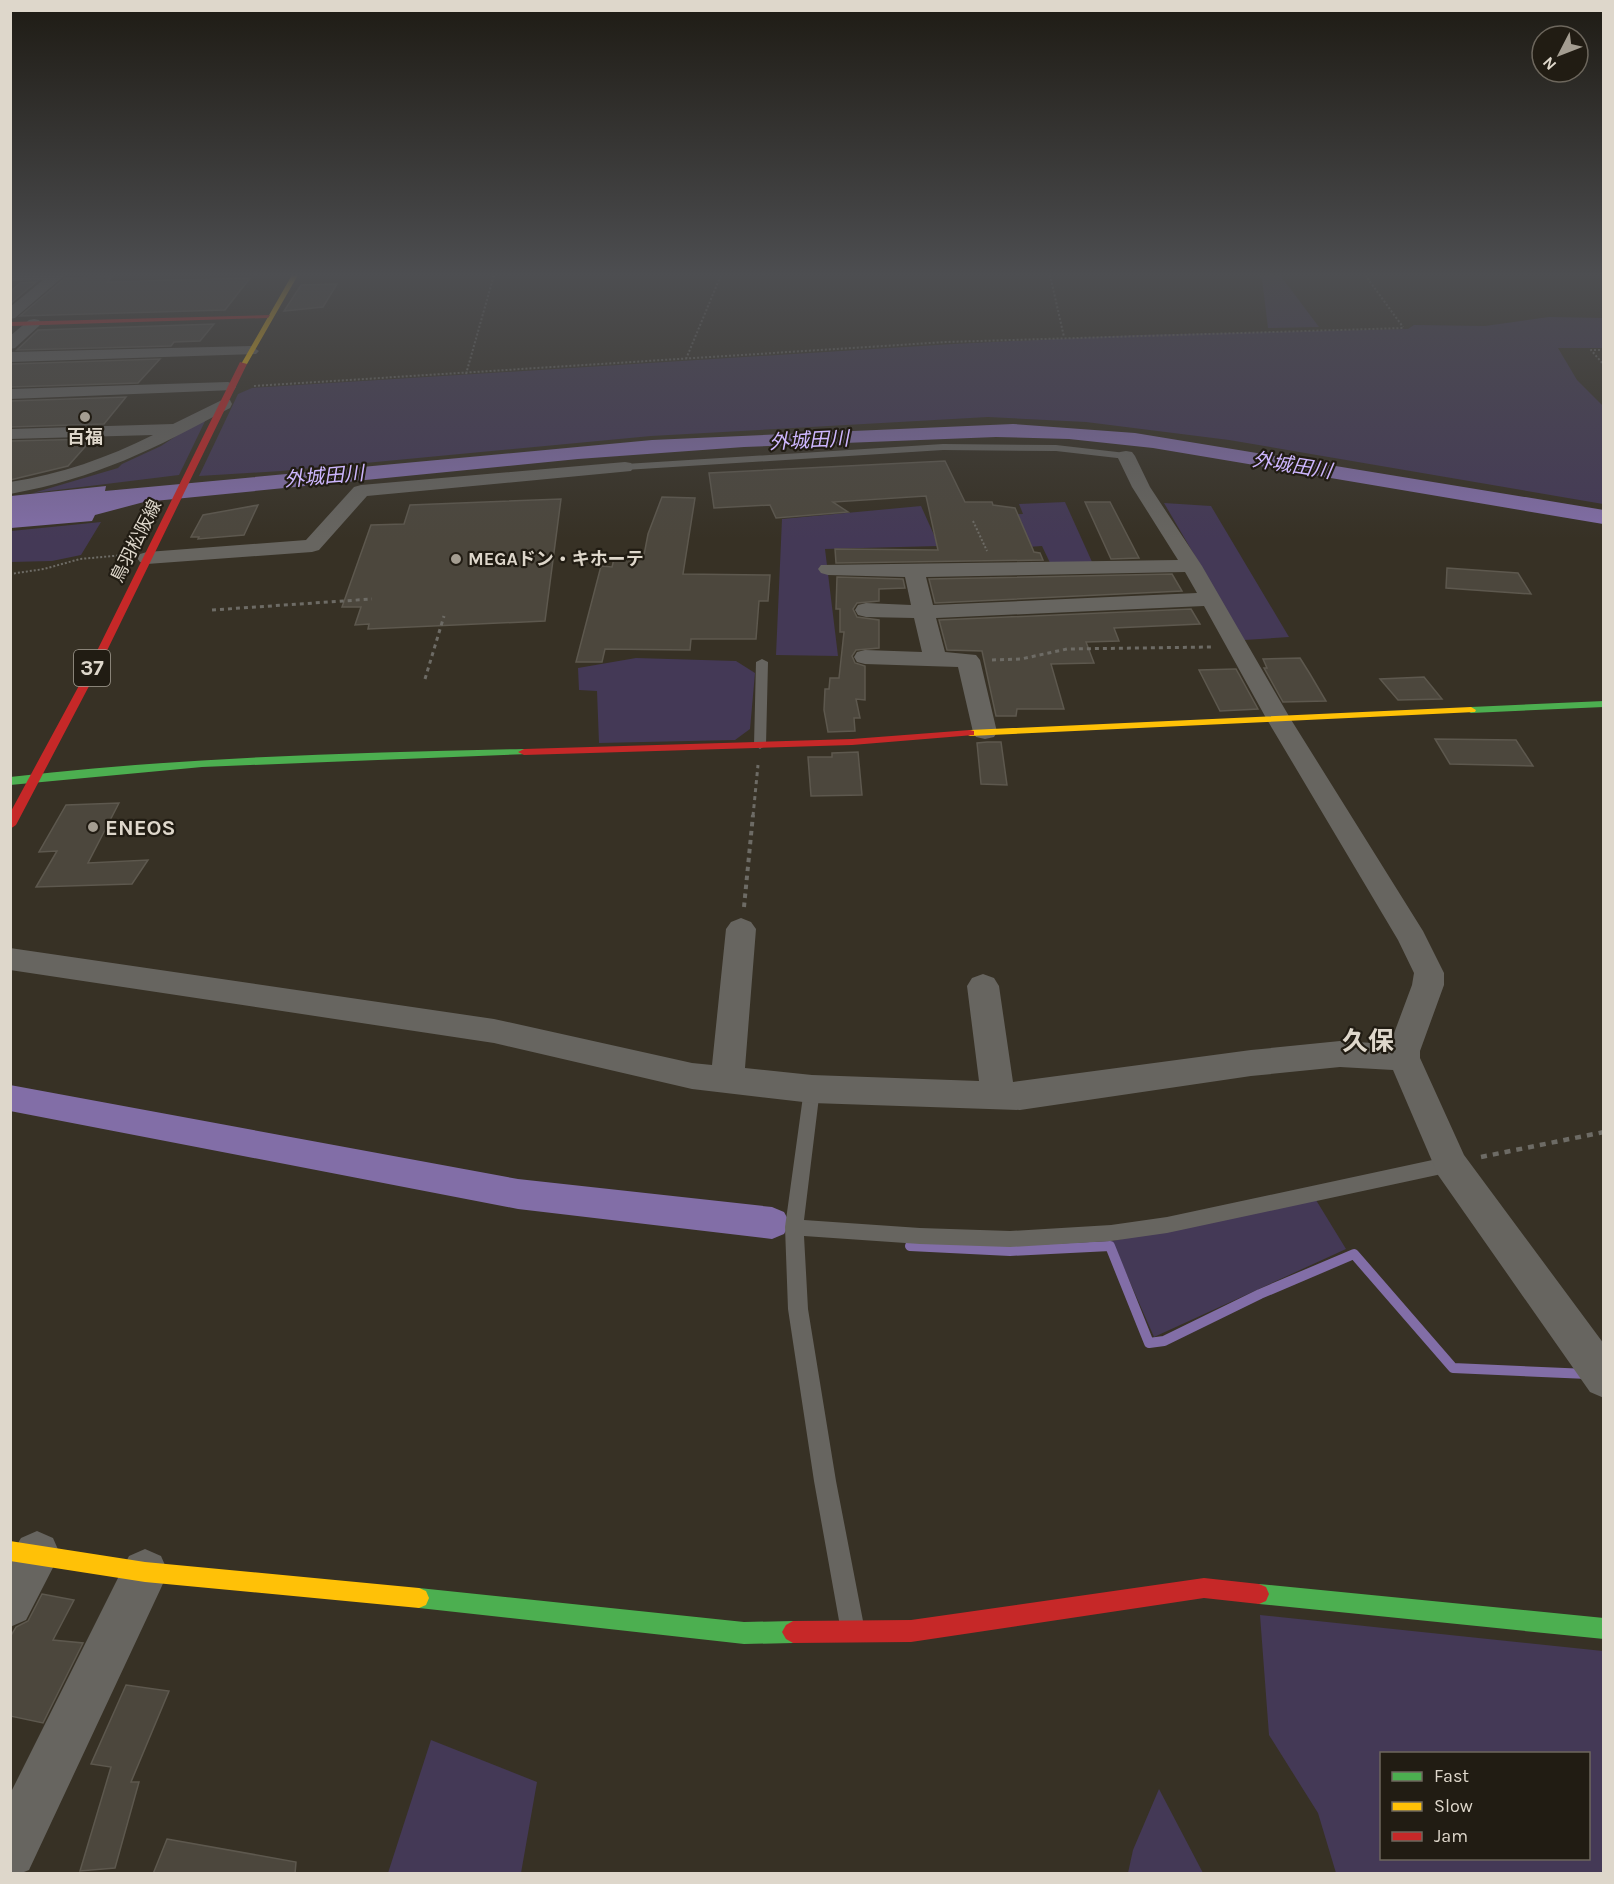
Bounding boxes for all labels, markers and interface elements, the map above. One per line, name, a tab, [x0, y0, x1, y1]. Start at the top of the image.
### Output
north arrow	[1530, 24, 1590, 84]
text: N	[1538, 53, 1560, 74]
marker: 百福	[78, 410, 92, 424]
place label: 百福	[67, 426, 103, 448]
water label: 外城田川	[768, 427, 852, 454]
water label: 外城田川	[1251, 448, 1335, 483]
water label: 外城田川	[283, 461, 367, 491]
street label: 鳥羽松阪線	[106, 496, 166, 586]
place label: MEGAドン・キホーテ	[468, 548, 644, 570]
marker: MEGAドン・キホーテ	[449, 552, 463, 566]
road number: 37	[74, 650, 110, 686]
place label: ENEOS	[105, 815, 176, 841]
marker: ENEOS	[86, 820, 100, 834]
district label: 久保	[1342, 1026, 1394, 1057]
legend	[1380, 1752, 1590, 1860]
text: Fast	[1434, 1765, 1469, 1787]
text: Slow	[1434, 1795, 1473, 1817]
text: Jam	[1434, 1825, 1468, 1847]

